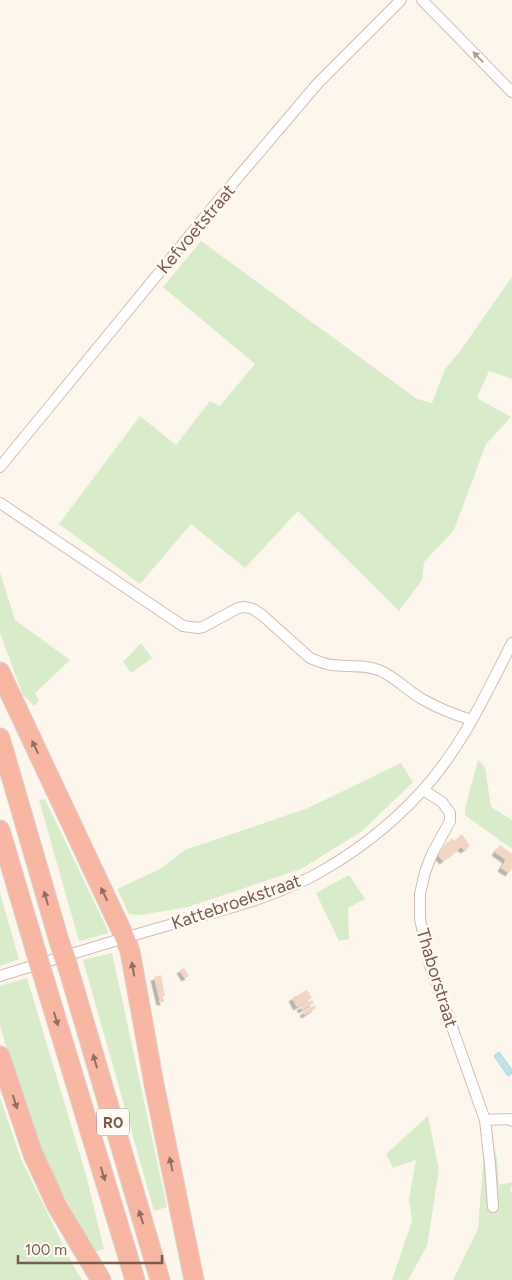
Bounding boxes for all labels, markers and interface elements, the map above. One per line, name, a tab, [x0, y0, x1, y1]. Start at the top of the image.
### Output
one-way arrow	[472, 51, 484, 63]
street label: Kefvoetstraat	[152, 180, 240, 278]
one-way arrow	[30, 740, 38, 754]
street label: Kattebroekstraat	[168, 869, 304, 934]
one-way arrow	[100, 887, 108, 901]
one-way arrow	[42, 890, 50, 905]
street label: Thaborstraat	[411, 926, 463, 1030]
one-way arrow	[129, 961, 137, 977]
one-way arrow	[53, 1011, 60, 1026]
one-way arrow	[91, 1053, 99, 1068]
one-way arrow	[12, 1095, 20, 1110]
road number: R0	[97, 1108, 129, 1136]
one-way arrow	[166, 1155, 174, 1171]
one-way arrow	[99, 1167, 107, 1182]
one-way arrow	[137, 1209, 145, 1224]
scale bar	[18, 1232, 161, 1264]
text: 100 m	[25, 1241, 67, 1259]

